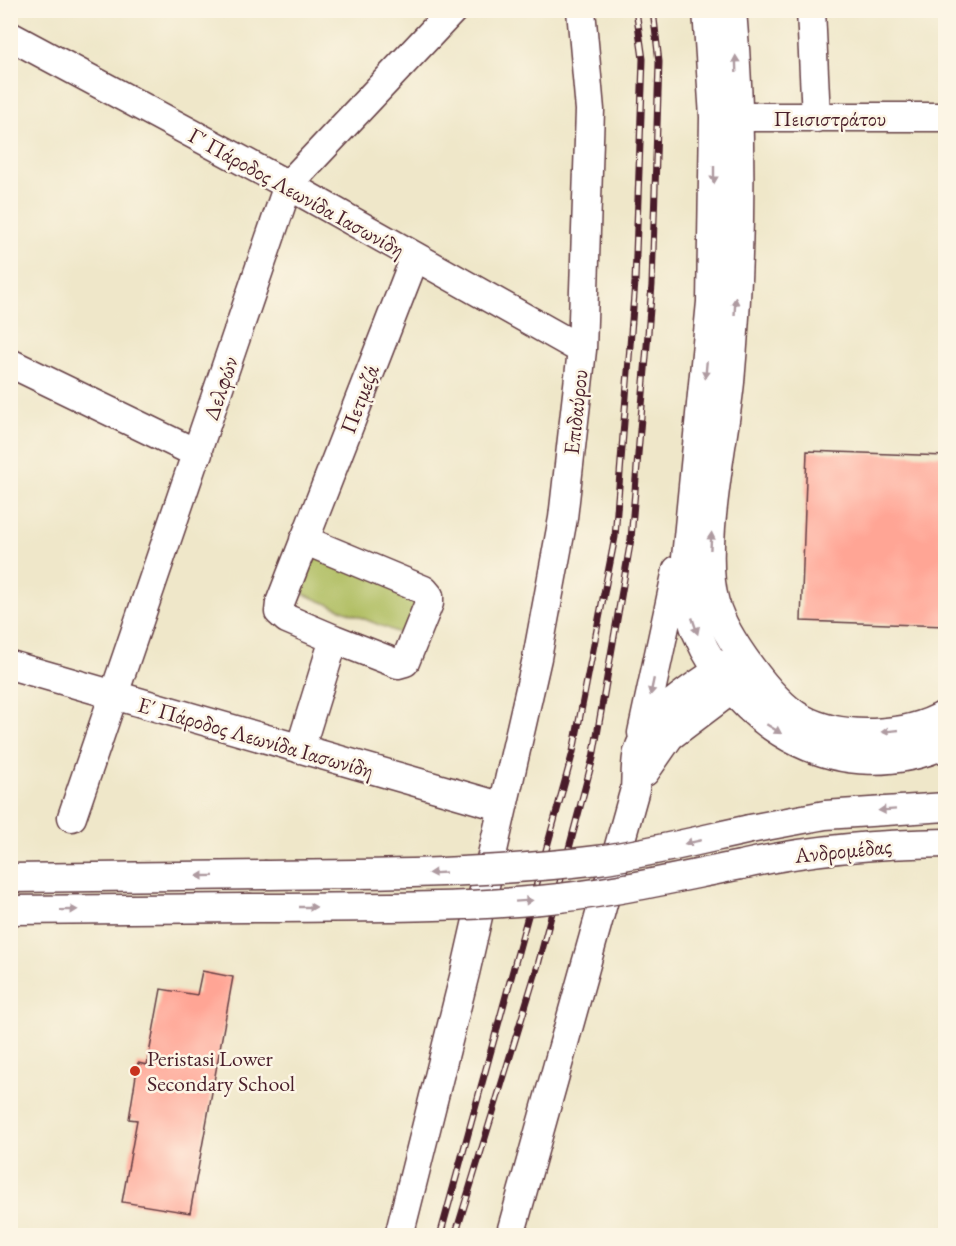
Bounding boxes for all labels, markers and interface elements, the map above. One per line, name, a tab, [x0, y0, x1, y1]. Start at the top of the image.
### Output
one-way arrow	[731, 54, 740, 73]
street label: Πεισιστράτου	[774, 104, 886, 133]
street label: Γ΄ Πάροδος Λεωνίδα Ιασωνίδη	[184, 121, 410, 264]
one-way arrow	[709, 166, 719, 185]
one-way arrow	[730, 296, 739, 315]
street label: Δελφών	[196, 352, 245, 424]
street label: Πετμεζά	[333, 360, 386, 437]
one-way arrow	[701, 361, 711, 380]
street label: Επιδαύρου	[557, 368, 594, 456]
one-way arrow	[707, 532, 716, 551]
one-way arrow	[691, 617, 701, 635]
one-way arrow	[647, 678, 656, 697]
street label: Ε΄ Πάροδος Λεωνίδα Ιασωνίδη	[135, 690, 377, 785]
one-way arrow	[766, 723, 782, 734]
one-way arrow	[881, 726, 900, 736]
one-way arrow	[878, 805, 897, 815]
street label: Ανδρομέδας	[792, 831, 893, 870]
one-way arrow	[684, 837, 702, 847]
one-way arrow	[428, 869, 447, 878]
one-way arrow	[196, 871, 215, 881]
one-way arrow	[514, 897, 533, 906]
one-way arrow	[298, 902, 317, 912]
one-way arrow	[59, 905, 78, 914]
place label: Peristasi Lower Secondary School	[147, 1044, 295, 1098]
marker: Peristasi Lower Secondary School	[128, 1064, 142, 1078]

